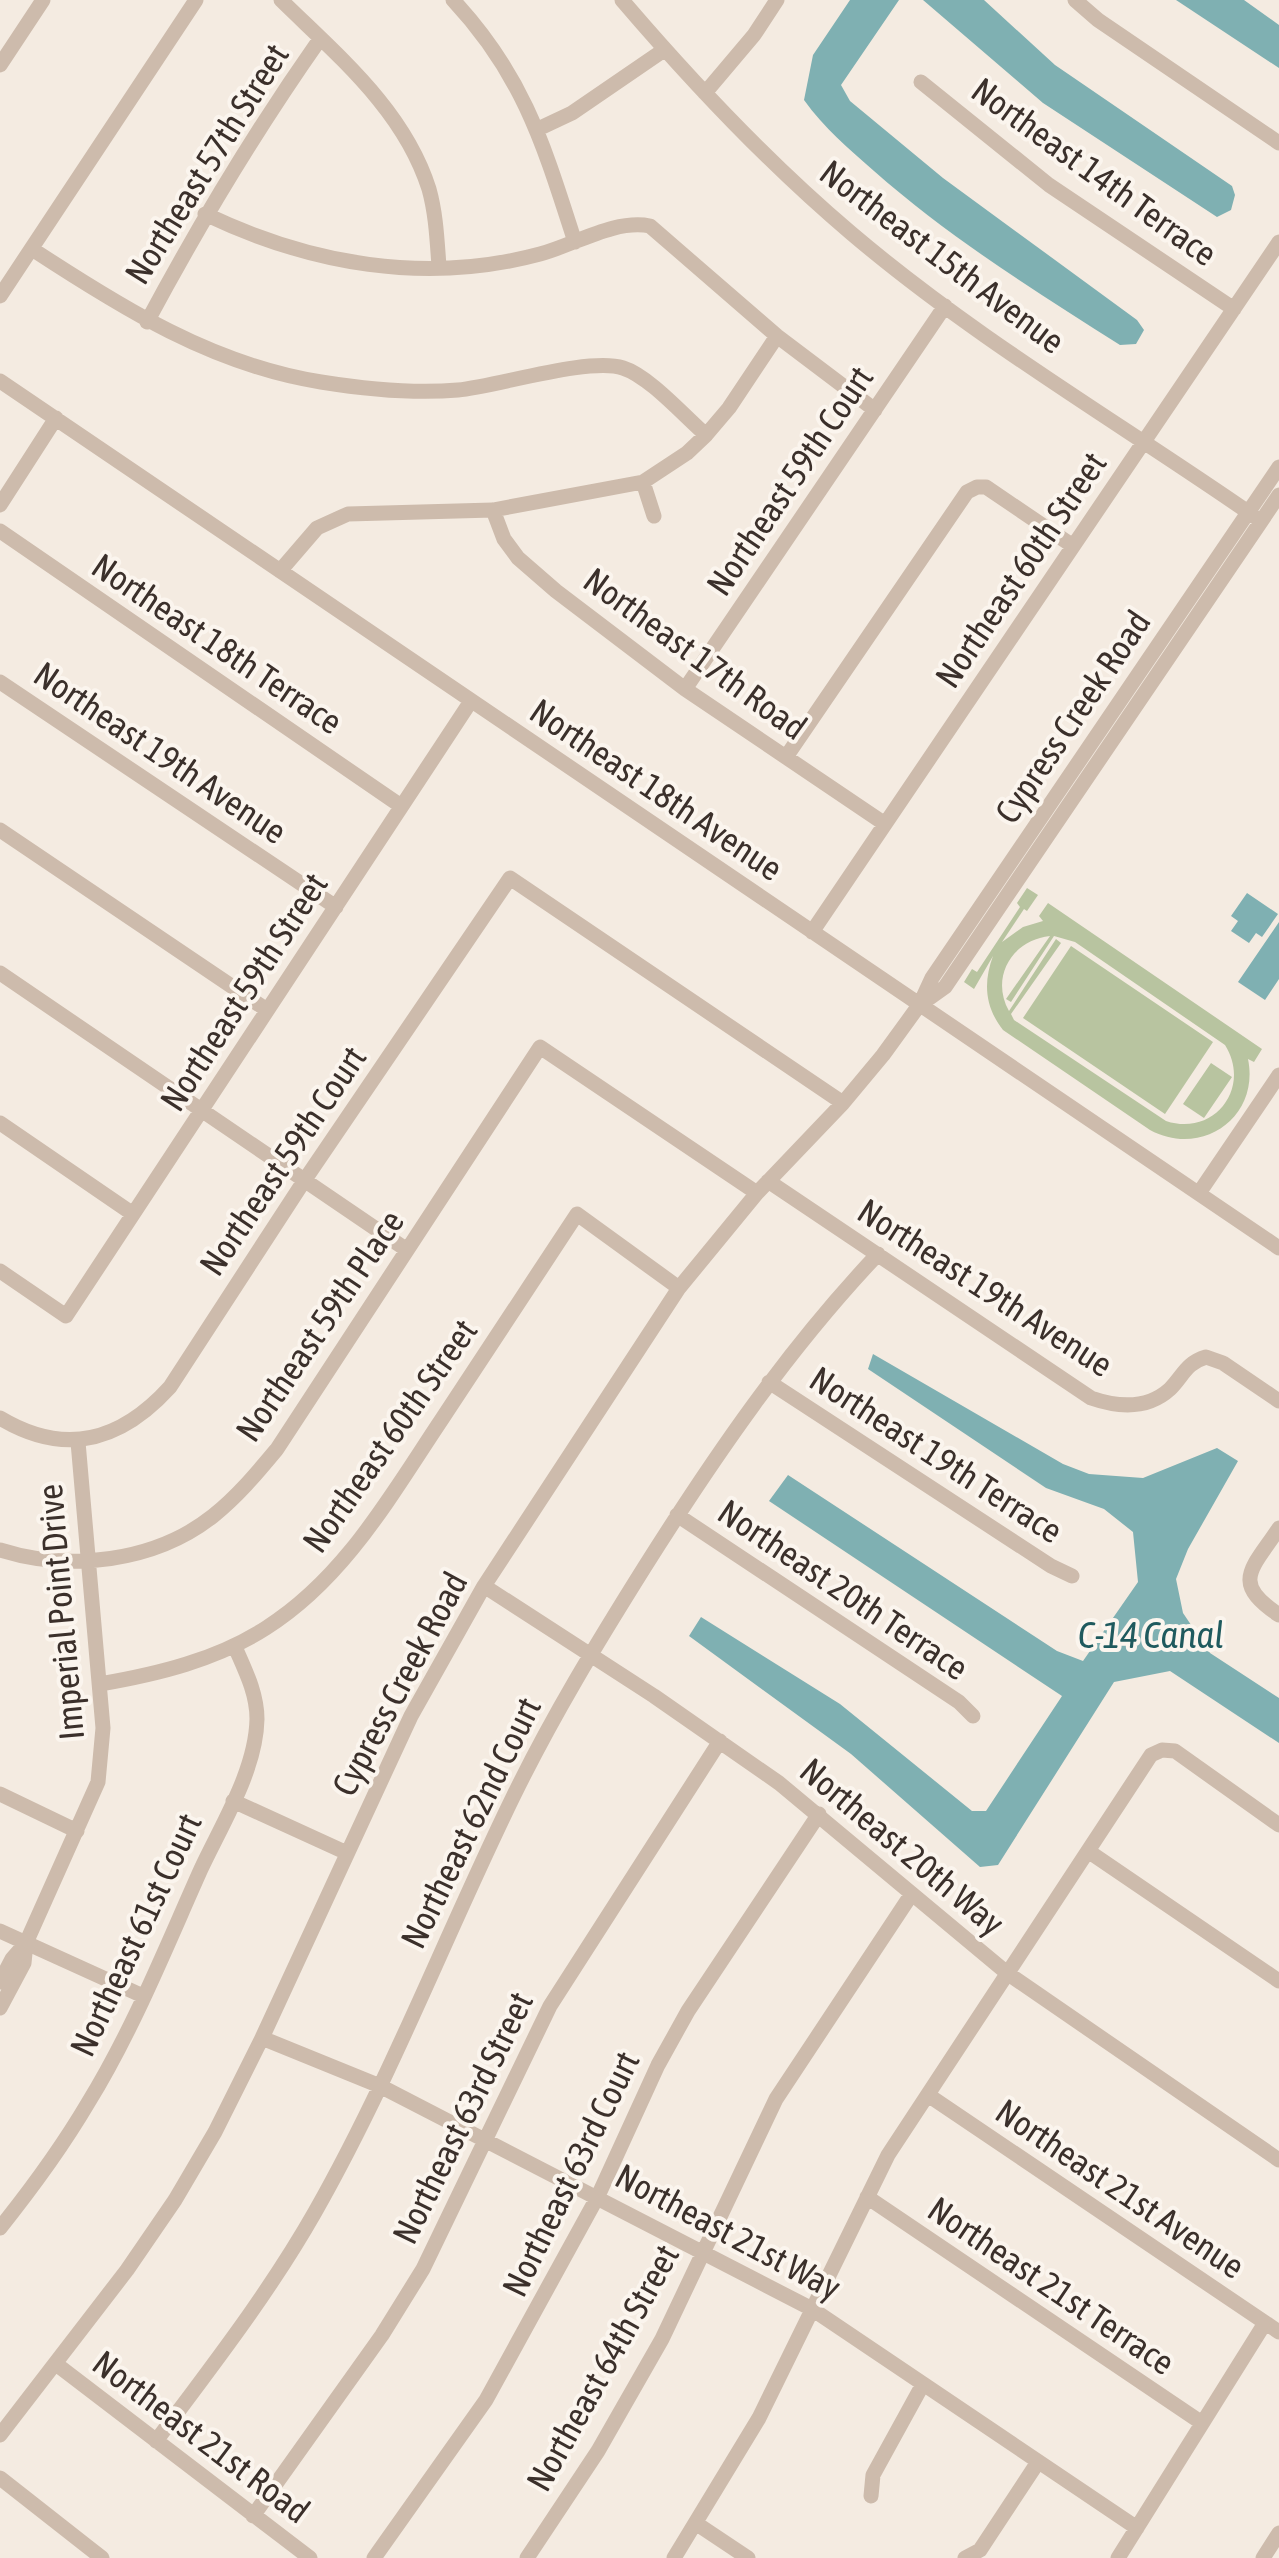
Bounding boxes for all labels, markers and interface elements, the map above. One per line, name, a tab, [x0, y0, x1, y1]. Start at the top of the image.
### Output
street label: Northeast 57th Street	[116, 36, 296, 291]
street label: Northeast 14th Terrace	[965, 69, 1225, 273]
street label: Northeast 15th Avenue	[813, 151, 1072, 361]
street label: Northeast 59th Court	[698, 358, 881, 602]
street label: Northeast 60th Street	[927, 444, 1114, 695]
street label: Northeast 18th Terrace	[85, 545, 350, 742]
street label: Northeast 17th Road	[577, 559, 815, 747]
street label: Cypress Creek Road	[986, 603, 1158, 830]
street label: Northeast 19th Avenue	[27, 653, 294, 851]
street label: Northeast 18th Avenue	[523, 690, 790, 888]
street label: Northeast 59th Street	[151, 865, 335, 1118]
street label: Northeast 59th Court	[191, 1038, 374, 1282]
street label: Northeast 19th Avenue	[851, 1190, 1120, 1384]
street label: Northeast 59th Place	[227, 1202, 411, 1448]
street label: Northeast 60th Street	[294, 1311, 484, 1560]
street label: Northeast 19th Terrace	[803, 1358, 1070, 1551]
street label: Imperial Point Drive	[29, 1483, 91, 1742]
street label: Northeast 20th Terrace	[711, 1491, 976, 1688]
street label: Cypress Creek Road	[323, 1565, 475, 1802]
water label: C-14 Canal	[1078, 1613, 1224, 1656]
street label: Northeast 62nd Court	[392, 1691, 548, 1954]
street label: Northeast 20th Way	[793, 1750, 1013, 1943]
street label: Northeast 61st Court	[61, 1807, 209, 2062]
street label: Northeast 63rd Street	[384, 1985, 540, 2250]
street label: Northeast 63rd Court	[494, 2045, 647, 2302]
street label: Northeast 21st Avenue	[989, 2090, 1252, 2286]
street label: Northeast 21st Way	[609, 2155, 848, 2307]
street label: Northeast 21st Terrace	[921, 2188, 1182, 2382]
street label: Northeast 64th Street	[518, 2238, 686, 2498]
street label: Northeast 21st Road	[86, 2342, 318, 2531]

